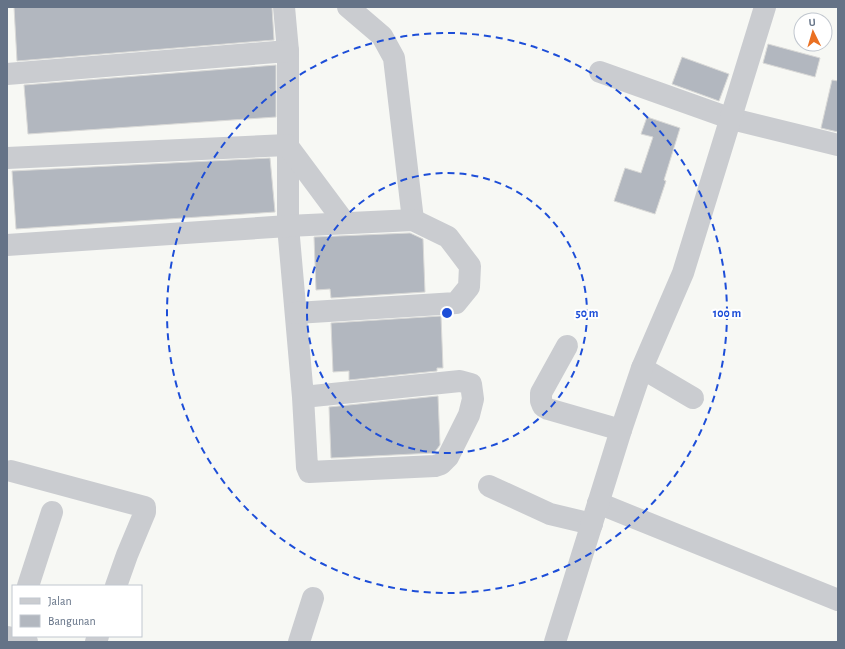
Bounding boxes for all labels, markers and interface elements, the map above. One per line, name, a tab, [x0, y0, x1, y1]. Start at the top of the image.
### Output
north arrow	[793, 12, 833, 52]
text: U	[808, 17, 816, 28]
centre of rings	[440, 306, 454, 320]
text: 50 m	[576, 307, 599, 319]
text: 100 m	[713, 307, 741, 319]
legend	[12, 585, 142, 637]
text: Jalan	[48, 595, 72, 607]
text: Bangunan	[48, 615, 96, 627]

